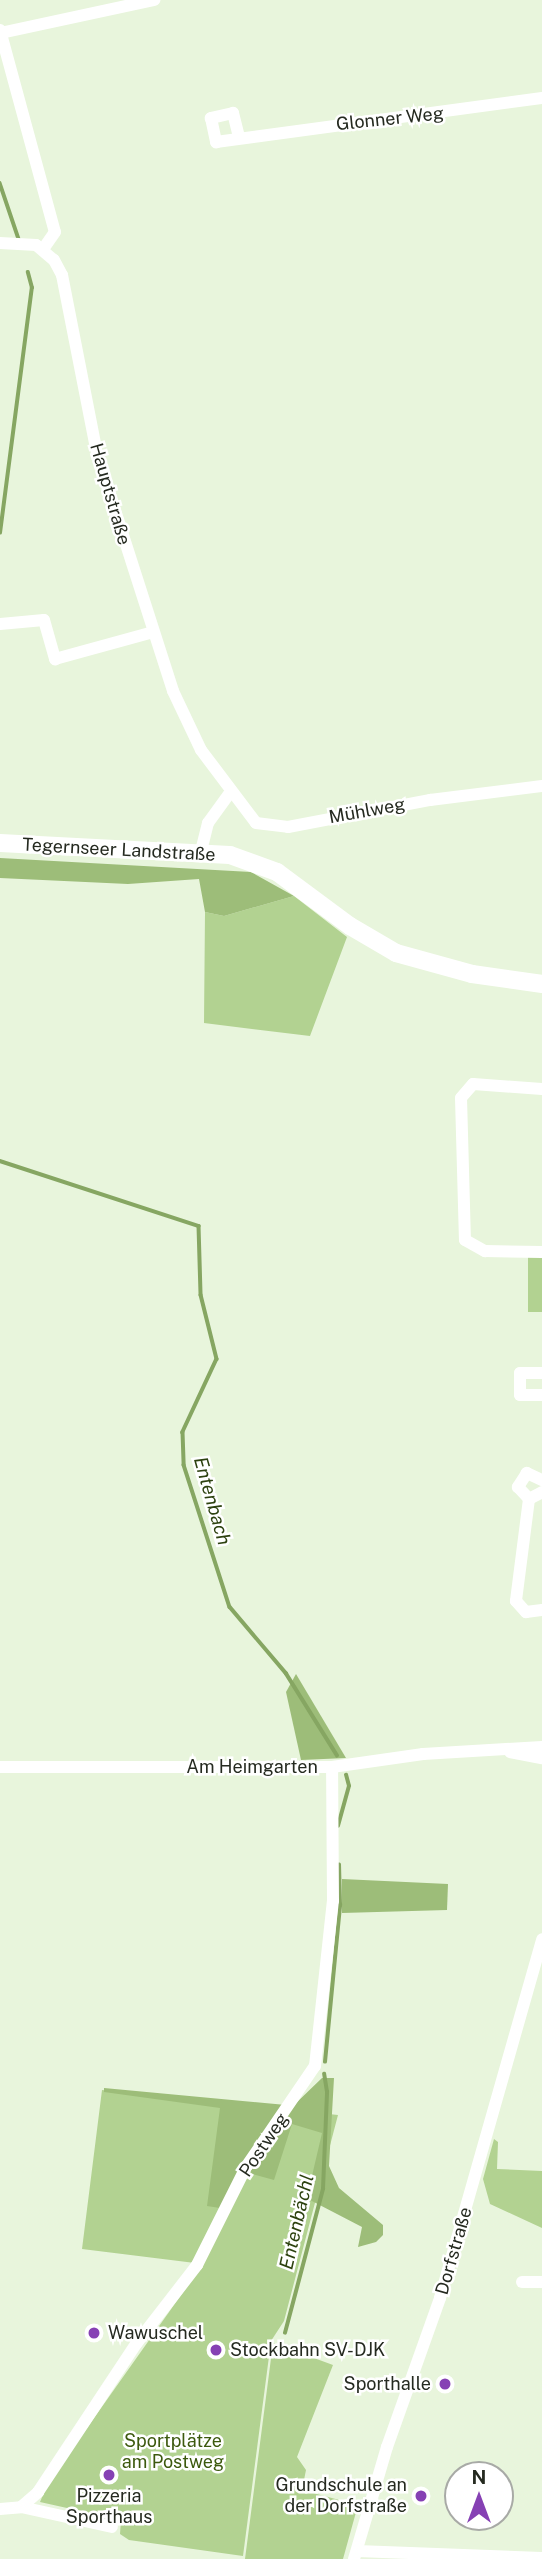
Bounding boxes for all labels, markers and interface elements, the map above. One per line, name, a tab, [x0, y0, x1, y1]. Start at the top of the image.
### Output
street label: Glonner Weg	[335, 103, 445, 135]
street label: Hauptstraße	[85, 441, 135, 547]
street label: Mühlweg	[327, 794, 407, 828]
street label: Tegernseer Landstraße	[22, 834, 216, 866]
water label: Entenbach	[189, 1454, 235, 1548]
street label: Am Heimgarten	[186, 1756, 318, 1778]
street label: Postweg	[235, 2109, 293, 2181]
water label: Entenbächl	[275, 2172, 319, 2272]
street label: Dorfstraße	[431, 2205, 477, 2297]
place label: Wawuschel	[108, 2322, 203, 2344]
marker: Wawuschel	[86, 2325, 102, 2341]
place label: Stockbahn SV-DJK	[230, 2339, 385, 2361]
marker: Stockbahn SV-DJK	[208, 2342, 224, 2358]
place label: Sporthalle	[344, 2373, 431, 2395]
marker: Sporthalle	[437, 2376, 453, 2392]
park label: Sportplätze am Postweg	[122, 2431, 224, 2474]
north arrow	[444, 2461, 514, 2531]
text: N	[472, 2466, 486, 2488]
marker: Pizzeria Sporthaus	[101, 2467, 117, 2483]
place label: Grundschule an der Dorfstraße	[275, 2475, 407, 2518]
place label: Pizzeria Sporthaus	[66, 2486, 152, 2528]
marker: Grundschule an der Dorfstraße	[413, 2488, 429, 2504]

